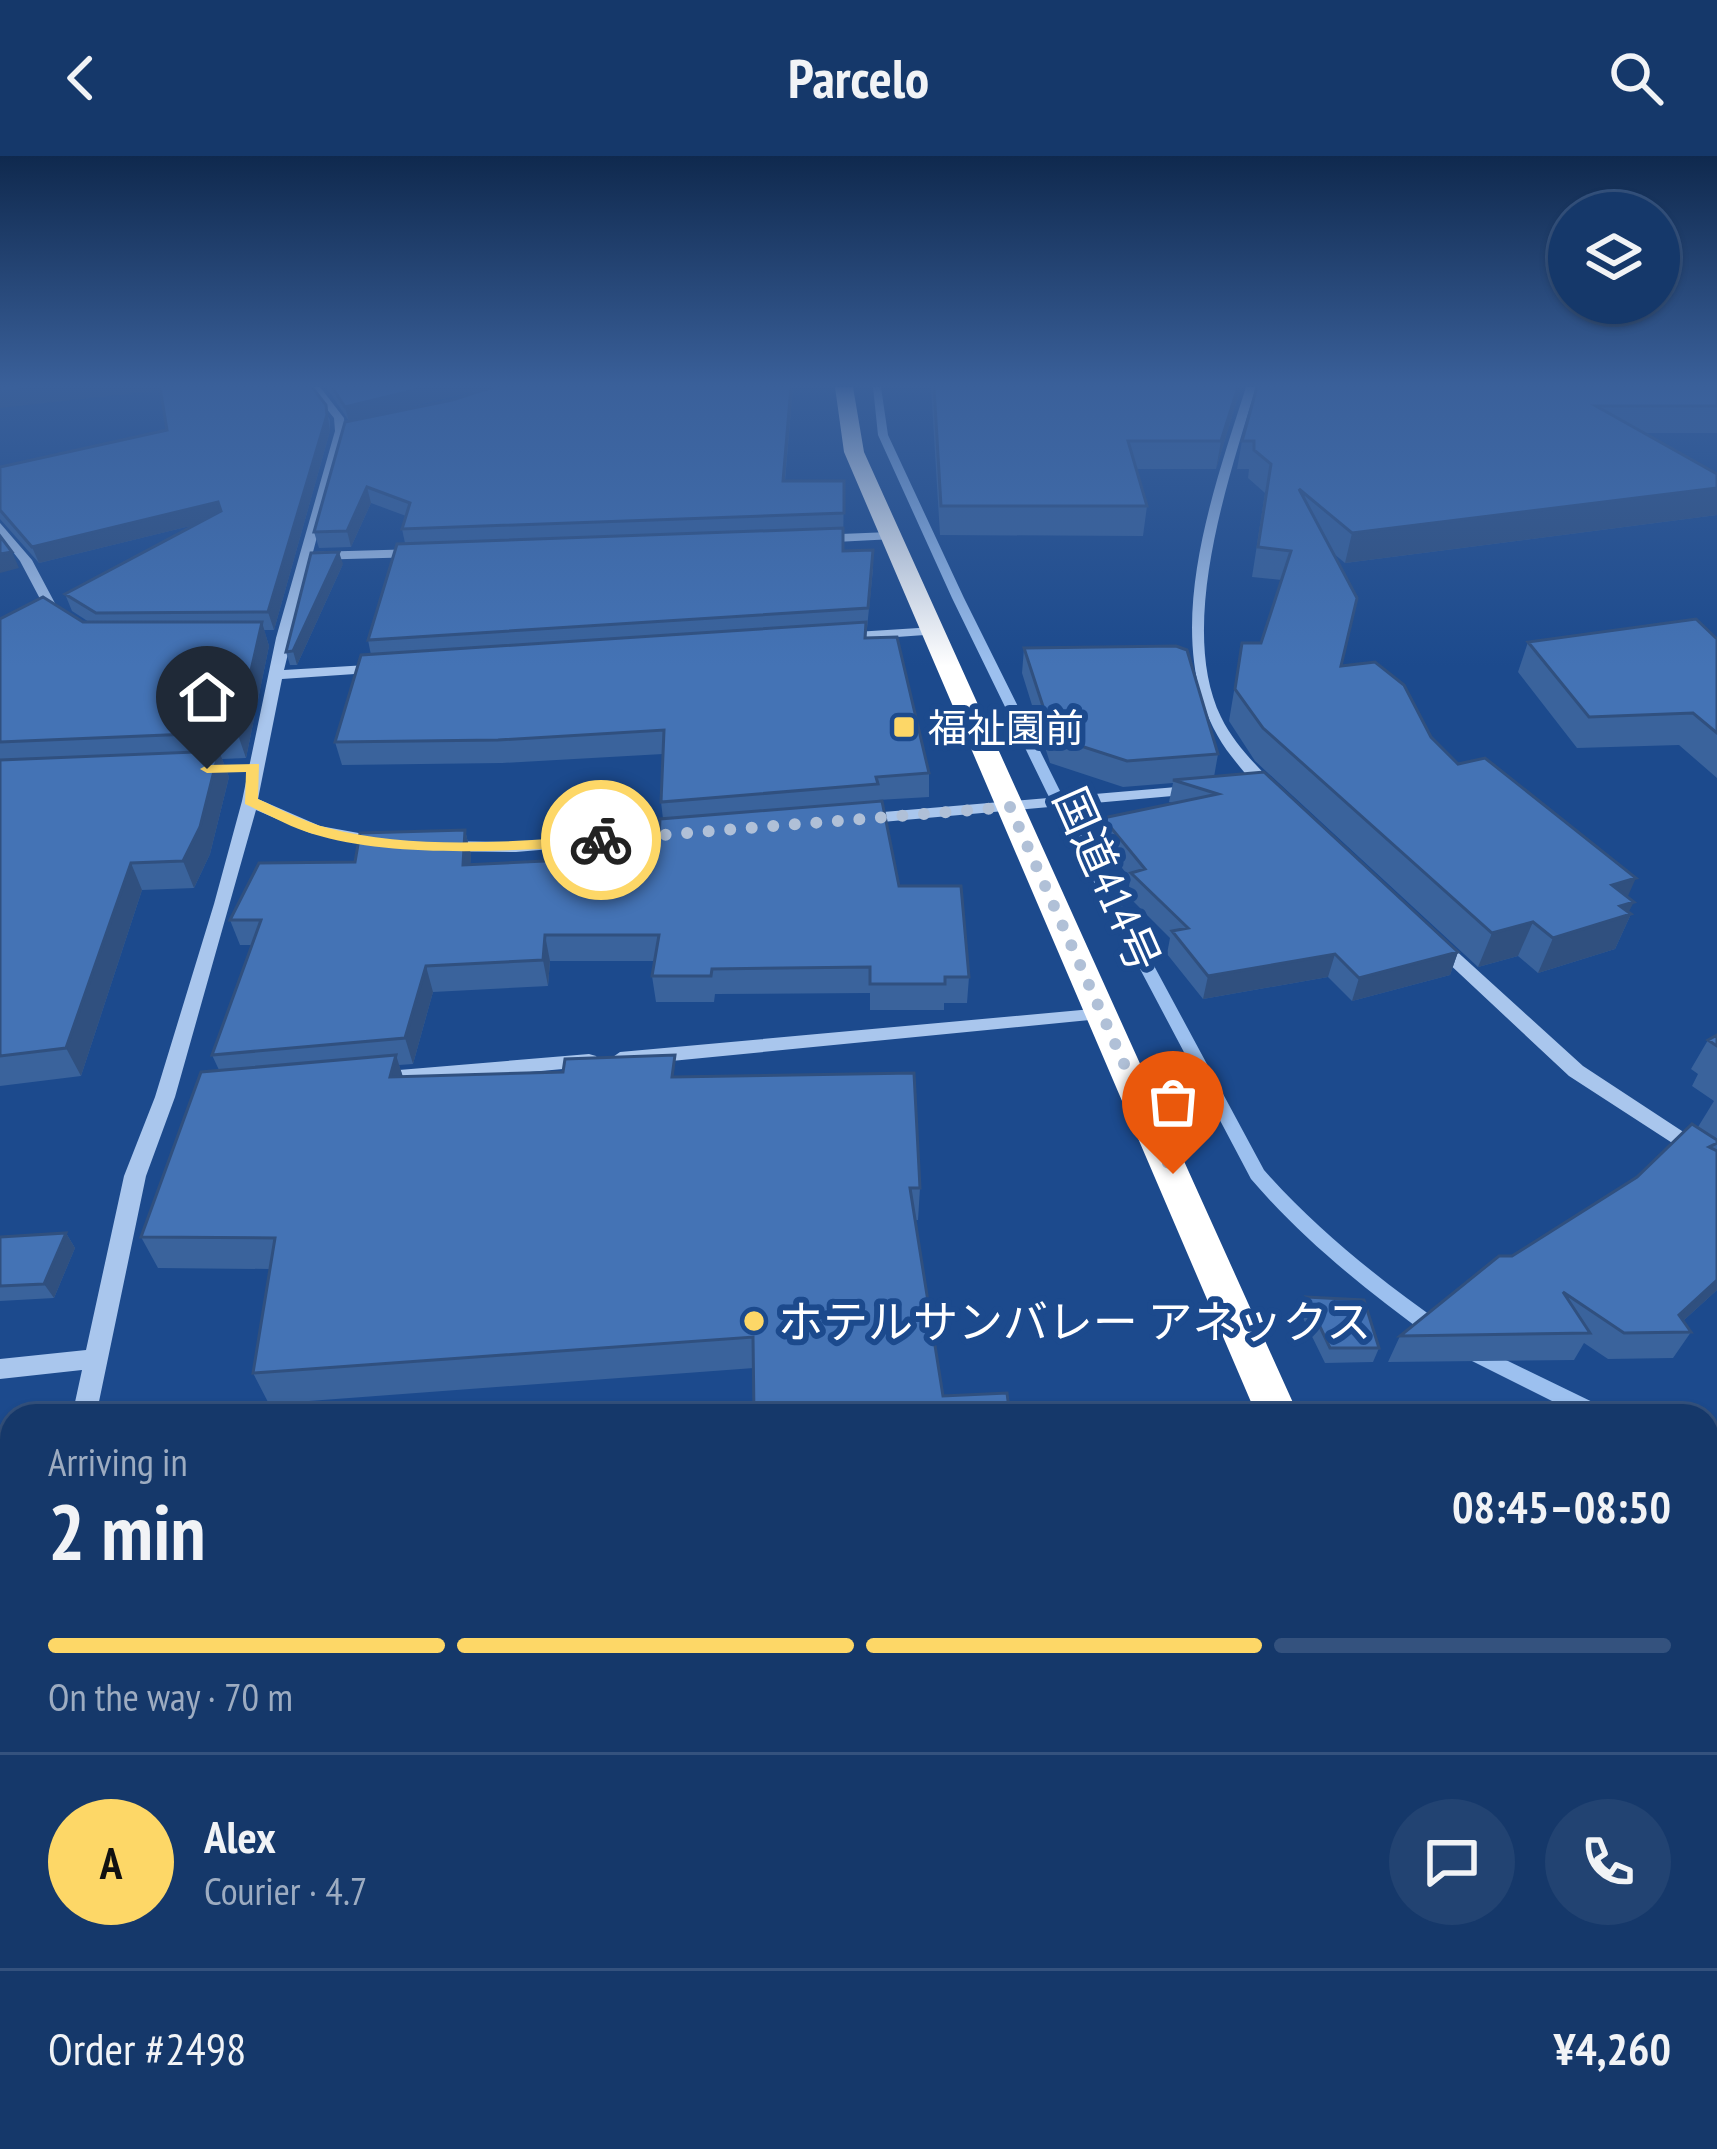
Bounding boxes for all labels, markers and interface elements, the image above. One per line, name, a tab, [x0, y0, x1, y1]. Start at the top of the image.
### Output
text: Parcelo	[788, 43, 929, 113]
icon: back	[48, 45, 114, 111]
icon: search	[1603, 45, 1669, 111]
map controls	[1548, 192, 1680, 324]
button: layers	[1548, 192, 1680, 324]
pin	[156, 646, 258, 769]
icon: home	[174, 664, 240, 730]
place label: 福祉園前	[928, 702, 1084, 753]
marker: 福祉園前	[891, 714, 917, 740]
street label: 国道414号	[1042, 778, 1174, 980]
courier	[541, 780, 661, 900]
icon: bike	[568, 807, 634, 873]
pin	[1122, 1051, 1224, 1174]
icon: bag	[1140, 1069, 1206, 1135]
place label: ホテルサンバレー アネックス	[778, 1292, 1371, 1350]
marker: ホテルサンバレー アネックス	[741, 1308, 767, 1334]
text: Arriving in	[48, 1436, 188, 1487]
text: 08:45–08:50	[1452, 1477, 1671, 1535]
text: 2 min	[48, 1481, 206, 1582]
text: On the way · 70 m	[48, 1671, 293, 1722]
button: chat	[1389, 1799, 1515, 1925]
button: phone	[1545, 1799, 1671, 1925]
text: Alex	[204, 1807, 276, 1865]
text: A	[100, 1833, 122, 1891]
text: Courier · 4.7	[204, 1865, 367, 1916]
text: Order #2498	[48, 2019, 246, 2077]
text: ¥4,260	[1554, 2019, 1671, 2077]

